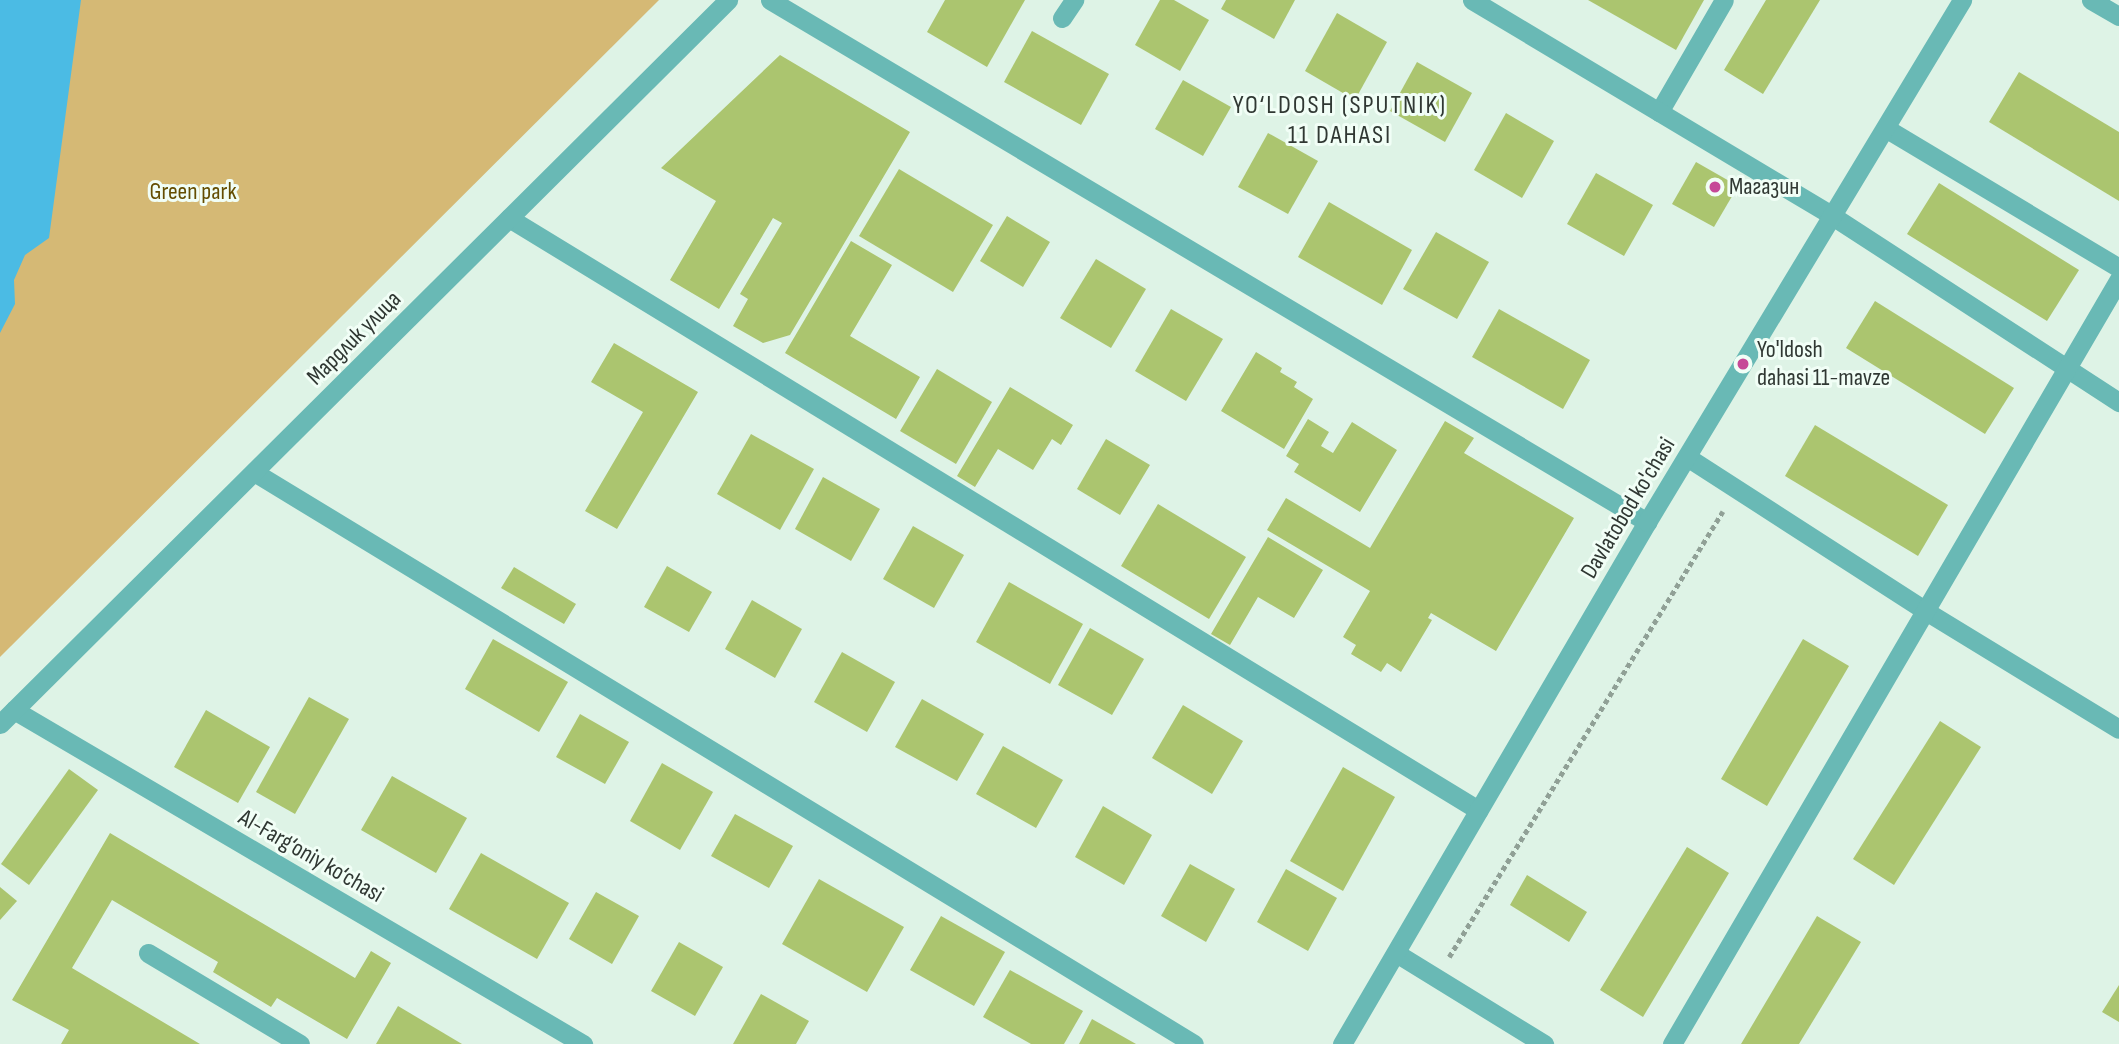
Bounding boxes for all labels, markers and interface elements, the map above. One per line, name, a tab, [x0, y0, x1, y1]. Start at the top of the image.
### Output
district label: YO‘LDOSH (SPUTNIK) 11 DAHASI	[1235, 90, 1445, 152]
place label: Магазин	[1729, 173, 1799, 201]
park label: Green park	[149, 178, 237, 206]
marker: Магазин	[1707, 179, 1723, 195]
street label: Мардлик улица	[301, 285, 407, 391]
place label: Yo'ldosh dahasi 11-mavze	[1757, 336, 1890, 392]
marker: Yo'ldosh dahasi 11-mavze	[1735, 356, 1751, 372]
street label: Davlatobod ko'chasi	[1575, 432, 1681, 584]
street label: Al-Farg‘oniy ko‘chasi	[234, 803, 388, 909]

